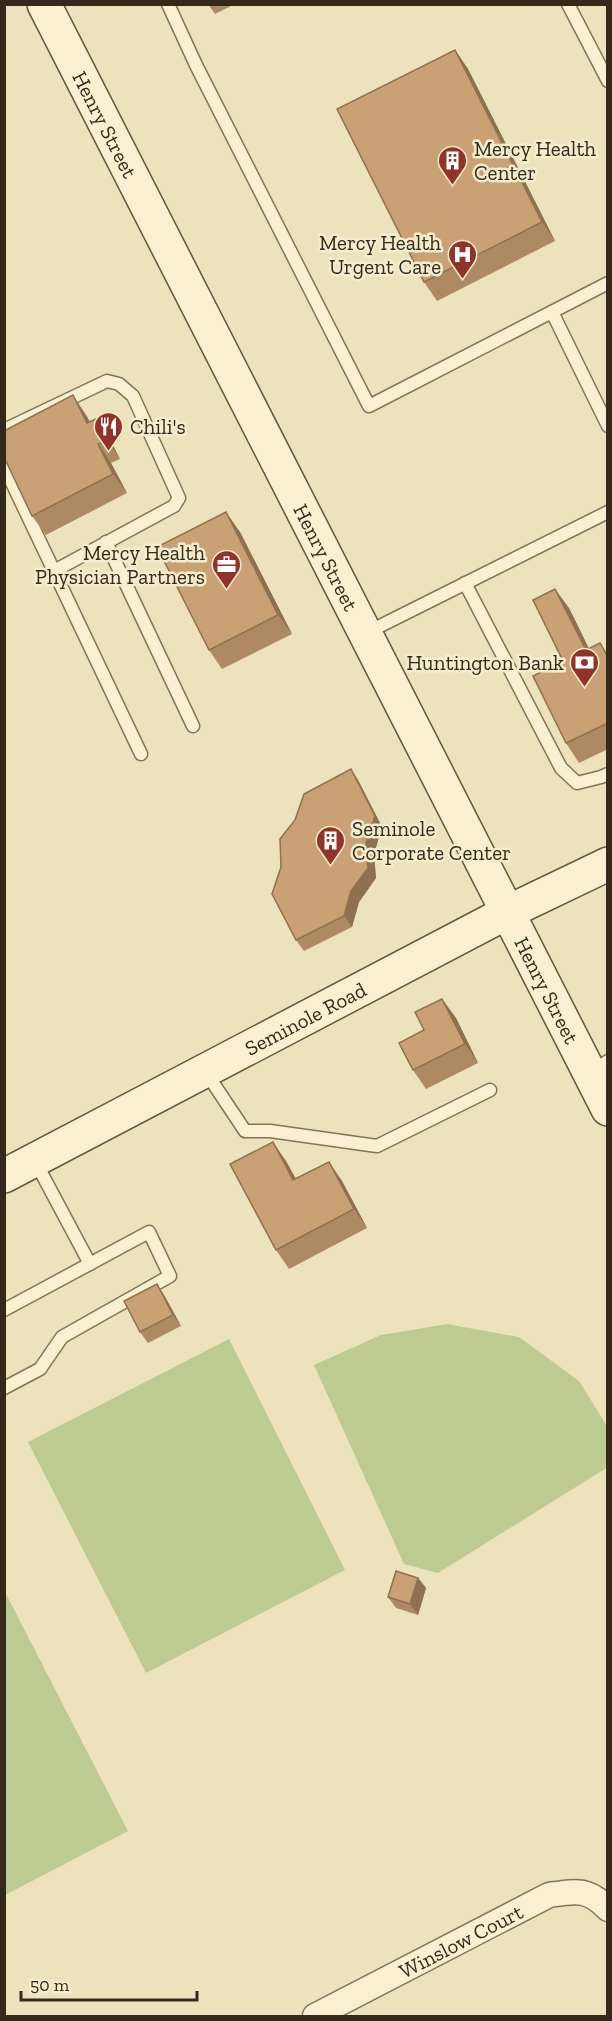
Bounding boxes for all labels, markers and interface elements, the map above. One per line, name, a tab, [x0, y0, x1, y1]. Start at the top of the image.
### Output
street label: Henry Street	[68, 67, 143, 182]
place label: Mercy Health Center	[474, 136, 596, 185]
building icon: Mercy Health Center	[437, 144, 469, 186]
place label: Mercy Health Urgent Care	[319, 230, 441, 279]
hospital icon: Mercy Health Urgent Care	[446, 238, 478, 280]
restaurant icon: Chili's	[93, 410, 125, 452]
place label: Chili's	[130, 414, 186, 439]
street label: Henry Street	[289, 500, 364, 615]
place label: Mercy Health Physician Partners	[35, 540, 205, 589]
office icon: Mercy Health Physician Partners	[210, 548, 242, 590]
bank icon: Huntington Bank	[569, 646, 601, 688]
place label: Huntington Bank	[406, 650, 564, 675]
place label: Seminole Corporate Center	[352, 816, 511, 865]
building icon: Seminole Corporate Center	[315, 824, 347, 866]
street label: Henry Street	[510, 932, 585, 1048]
street label: Seminole Road	[240, 976, 370, 1060]
street label: Winslow Court	[395, 1898, 527, 1983]
scale bar	[21, 1964, 196, 2002]
text: 50 m	[30, 1974, 70, 1996]

